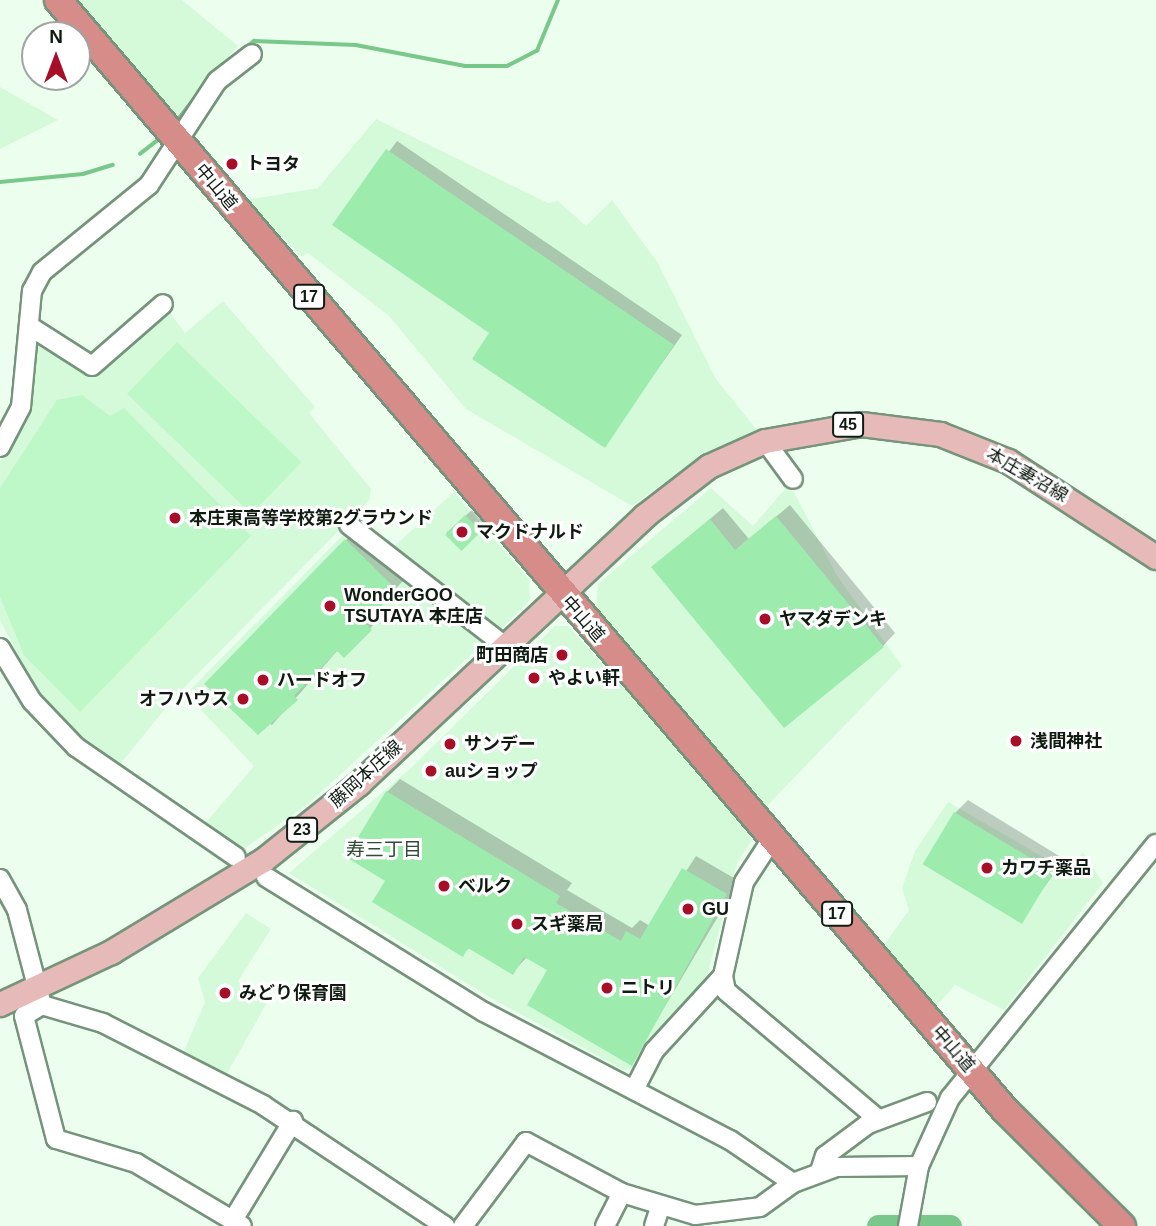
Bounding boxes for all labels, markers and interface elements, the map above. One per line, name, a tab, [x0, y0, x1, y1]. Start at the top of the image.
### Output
north arrow	[21, 21, 91, 91]
text: N	[49, 26, 63, 47]
place label: トヨタ	[246, 153, 300, 175]
marker: トヨタ	[224, 156, 240, 172]
street label: 中山道	[190, 159, 242, 215]
road number: 17	[292, 284, 326, 310]
road number: 45	[830, 412, 866, 438]
street label: 本庄妻沼線	[983, 443, 1071, 507]
place label: 本庄東高等学校第2グラウンド	[189, 507, 433, 529]
marker: 本庄東高等学校第2グラウンド	[167, 510, 183, 526]
place label: マクドナルド	[476, 521, 584, 543]
marker: マクドナルド	[454, 524, 470, 540]
place label: WonderGOO TSUTAYA 本庄店	[344, 585, 483, 628]
street label: 中山道	[557, 592, 609, 646]
marker: WonderGOO TSUTAYA 本庄店	[322, 598, 338, 614]
place label: ヤマダデンキ	[779, 608, 887, 630]
marker: ヤマダデンキ	[757, 611, 773, 627]
place label: 町田商店	[476, 644, 548, 666]
marker: 町田商店	[554, 647, 570, 663]
place label: やよい軒	[548, 667, 620, 689]
place label: ハードオフ	[277, 669, 367, 691]
marker: やよい軒	[526, 670, 542, 686]
marker: ハードオフ	[255, 672, 271, 688]
place label: オフハウス	[139, 688, 229, 710]
marker: オフハウス	[235, 691, 251, 707]
place label: 浅間神社	[1030, 730, 1102, 752]
place label: サンデー	[464, 733, 536, 755]
marker: 浅間神社	[1008, 733, 1024, 749]
street label: 藤岡本庄線	[325, 736, 407, 812]
marker: サンデー	[442, 736, 458, 752]
place label: auショップ	[445, 760, 538, 782]
marker: auショップ	[423, 763, 439, 779]
road number: 23	[284, 818, 320, 842]
district label: 寿三丁目	[346, 839, 422, 861]
place label: カワチ薬品	[1001, 857, 1091, 879]
marker: カワチ薬品	[979, 860, 995, 876]
place label: ベルク	[458, 875, 512, 897]
marker: ベルク	[436, 878, 452, 894]
place label: GU	[702, 898, 729, 920]
marker: GU	[680, 901, 696, 917]
road number: 17	[820, 902, 854, 926]
place label: スギ薬局	[531, 913, 603, 935]
marker: スギ薬局	[509, 916, 525, 932]
place label: ニトリ	[621, 977, 675, 999]
marker: ニトリ	[599, 980, 615, 996]
place label: みどり保育園	[239, 982, 347, 1004]
marker: みどり保育園	[217, 985, 233, 1001]
street label: 中山道	[927, 1022, 979, 1076]

